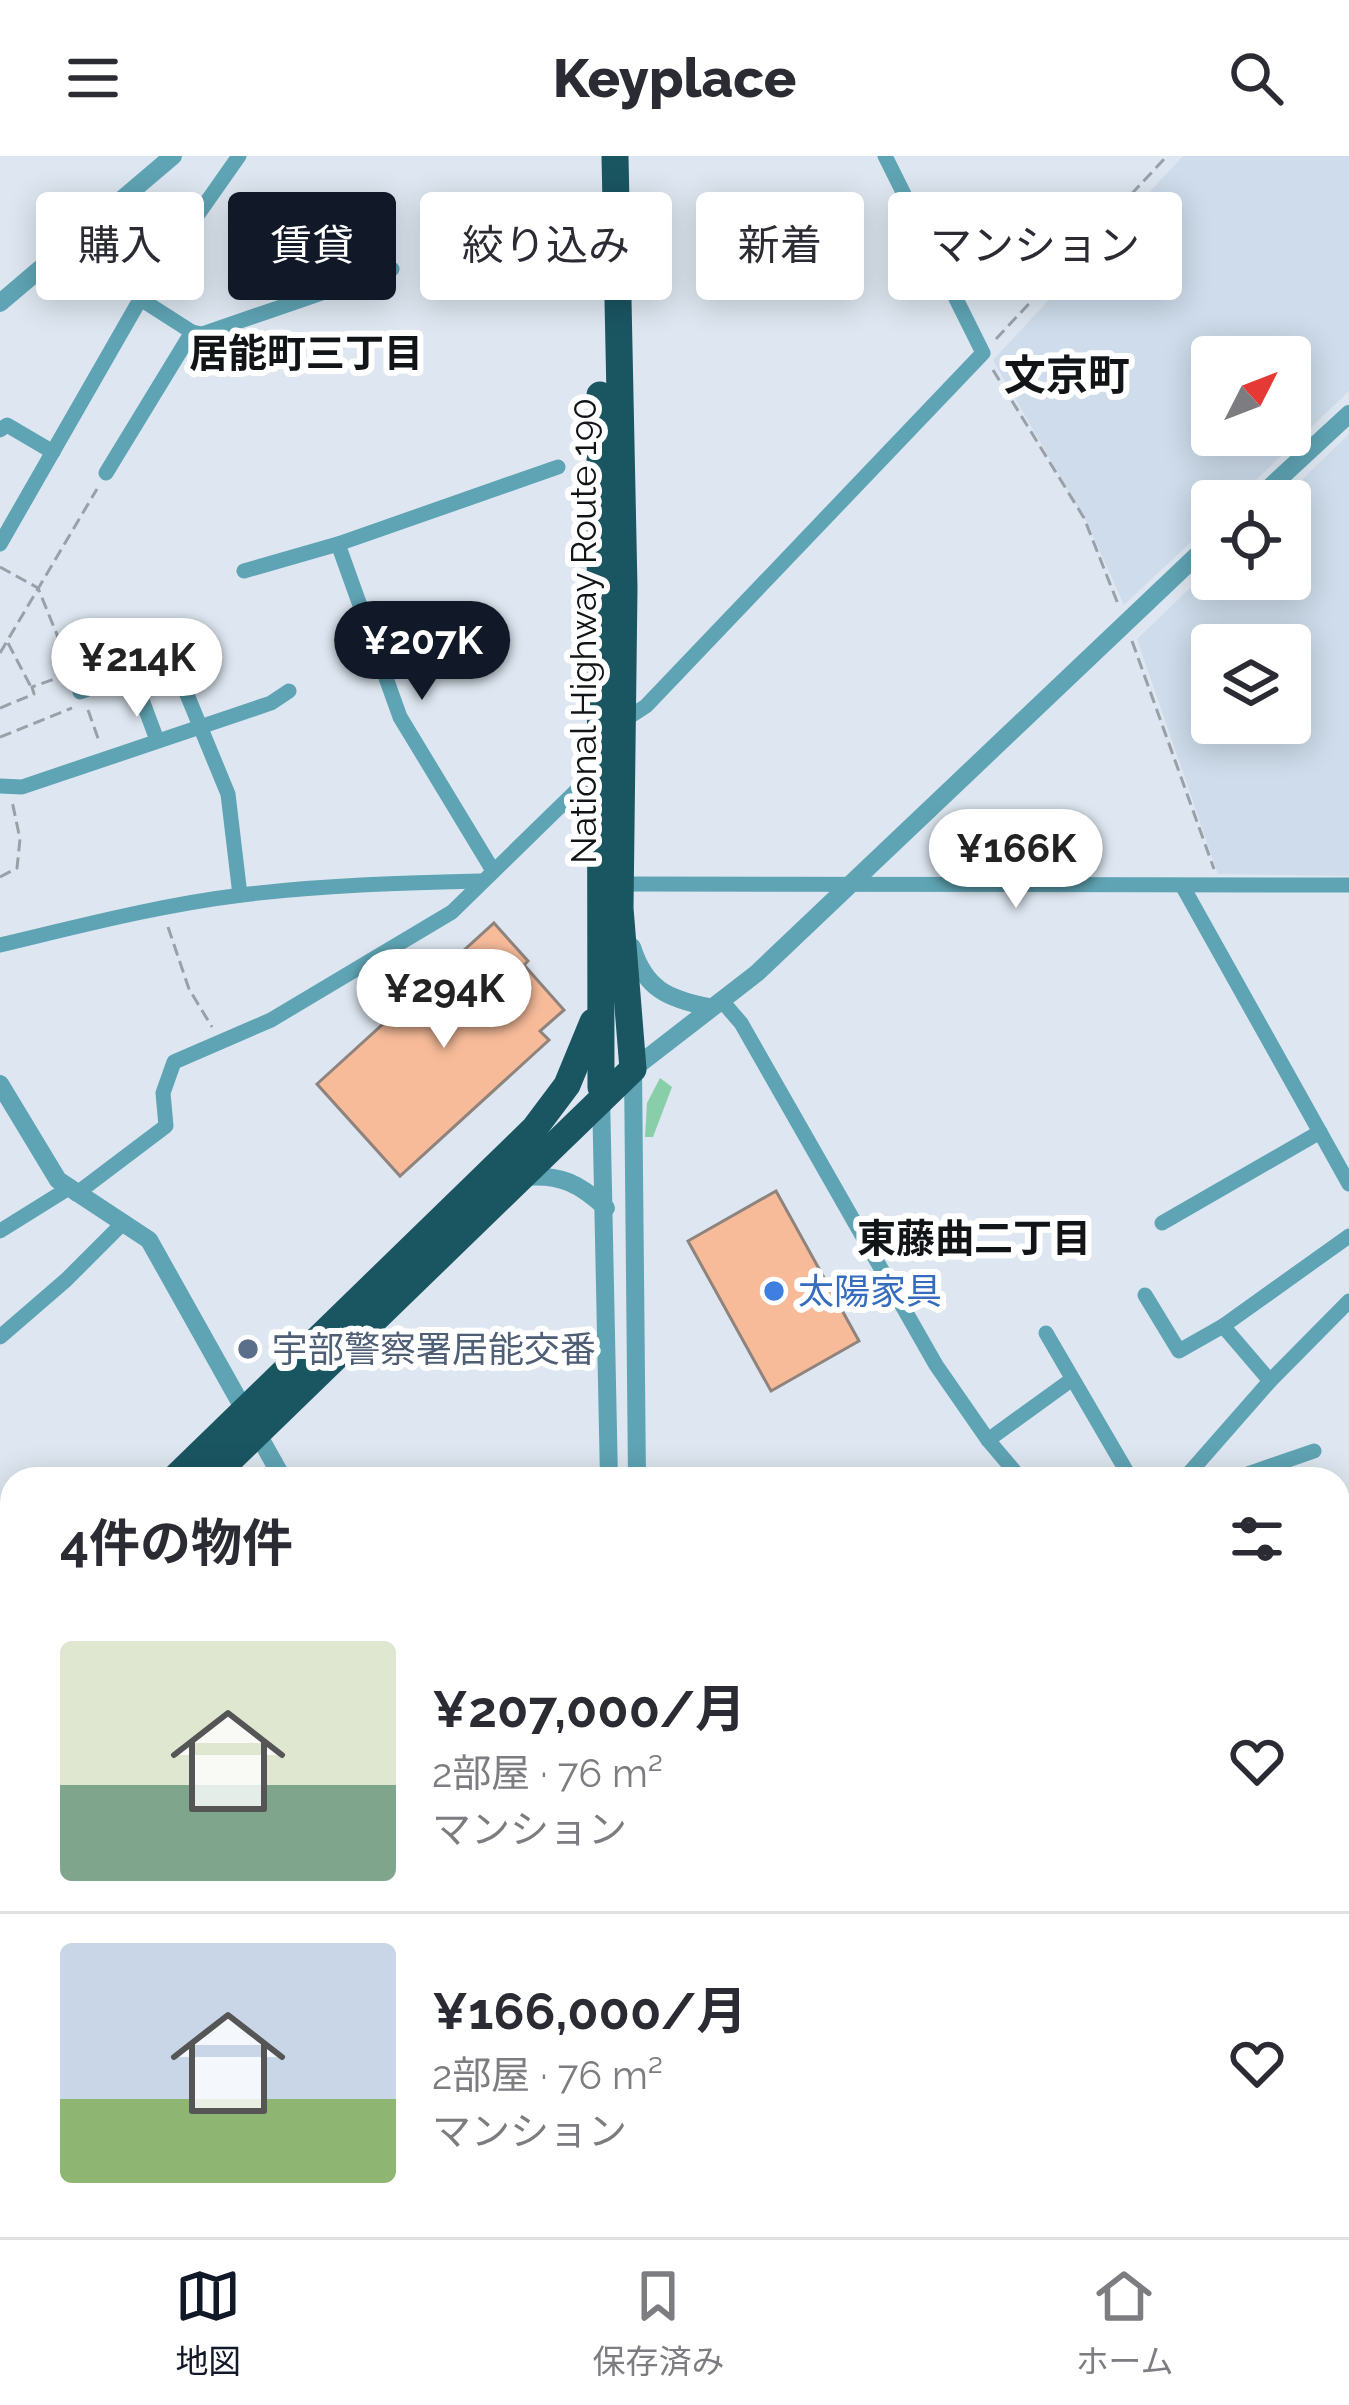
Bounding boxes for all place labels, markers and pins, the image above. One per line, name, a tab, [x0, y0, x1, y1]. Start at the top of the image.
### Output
pin: ¥207K	[338, 601, 506, 703]
pin: ¥214K	[53, 618, 221, 720]
pin: ¥166K	[932, 809, 1100, 911]
pin: ¥294K	[360, 949, 528, 1051]
place label: 太陽家具	[798, 1270, 942, 1312]
marker: 太陽家具	[761, 1278, 787, 1304]
place label: 宇部警察署居能交番	[272, 1328, 596, 1370]
marker: 宇部警察署居能交番	[235, 1336, 261, 1362]

